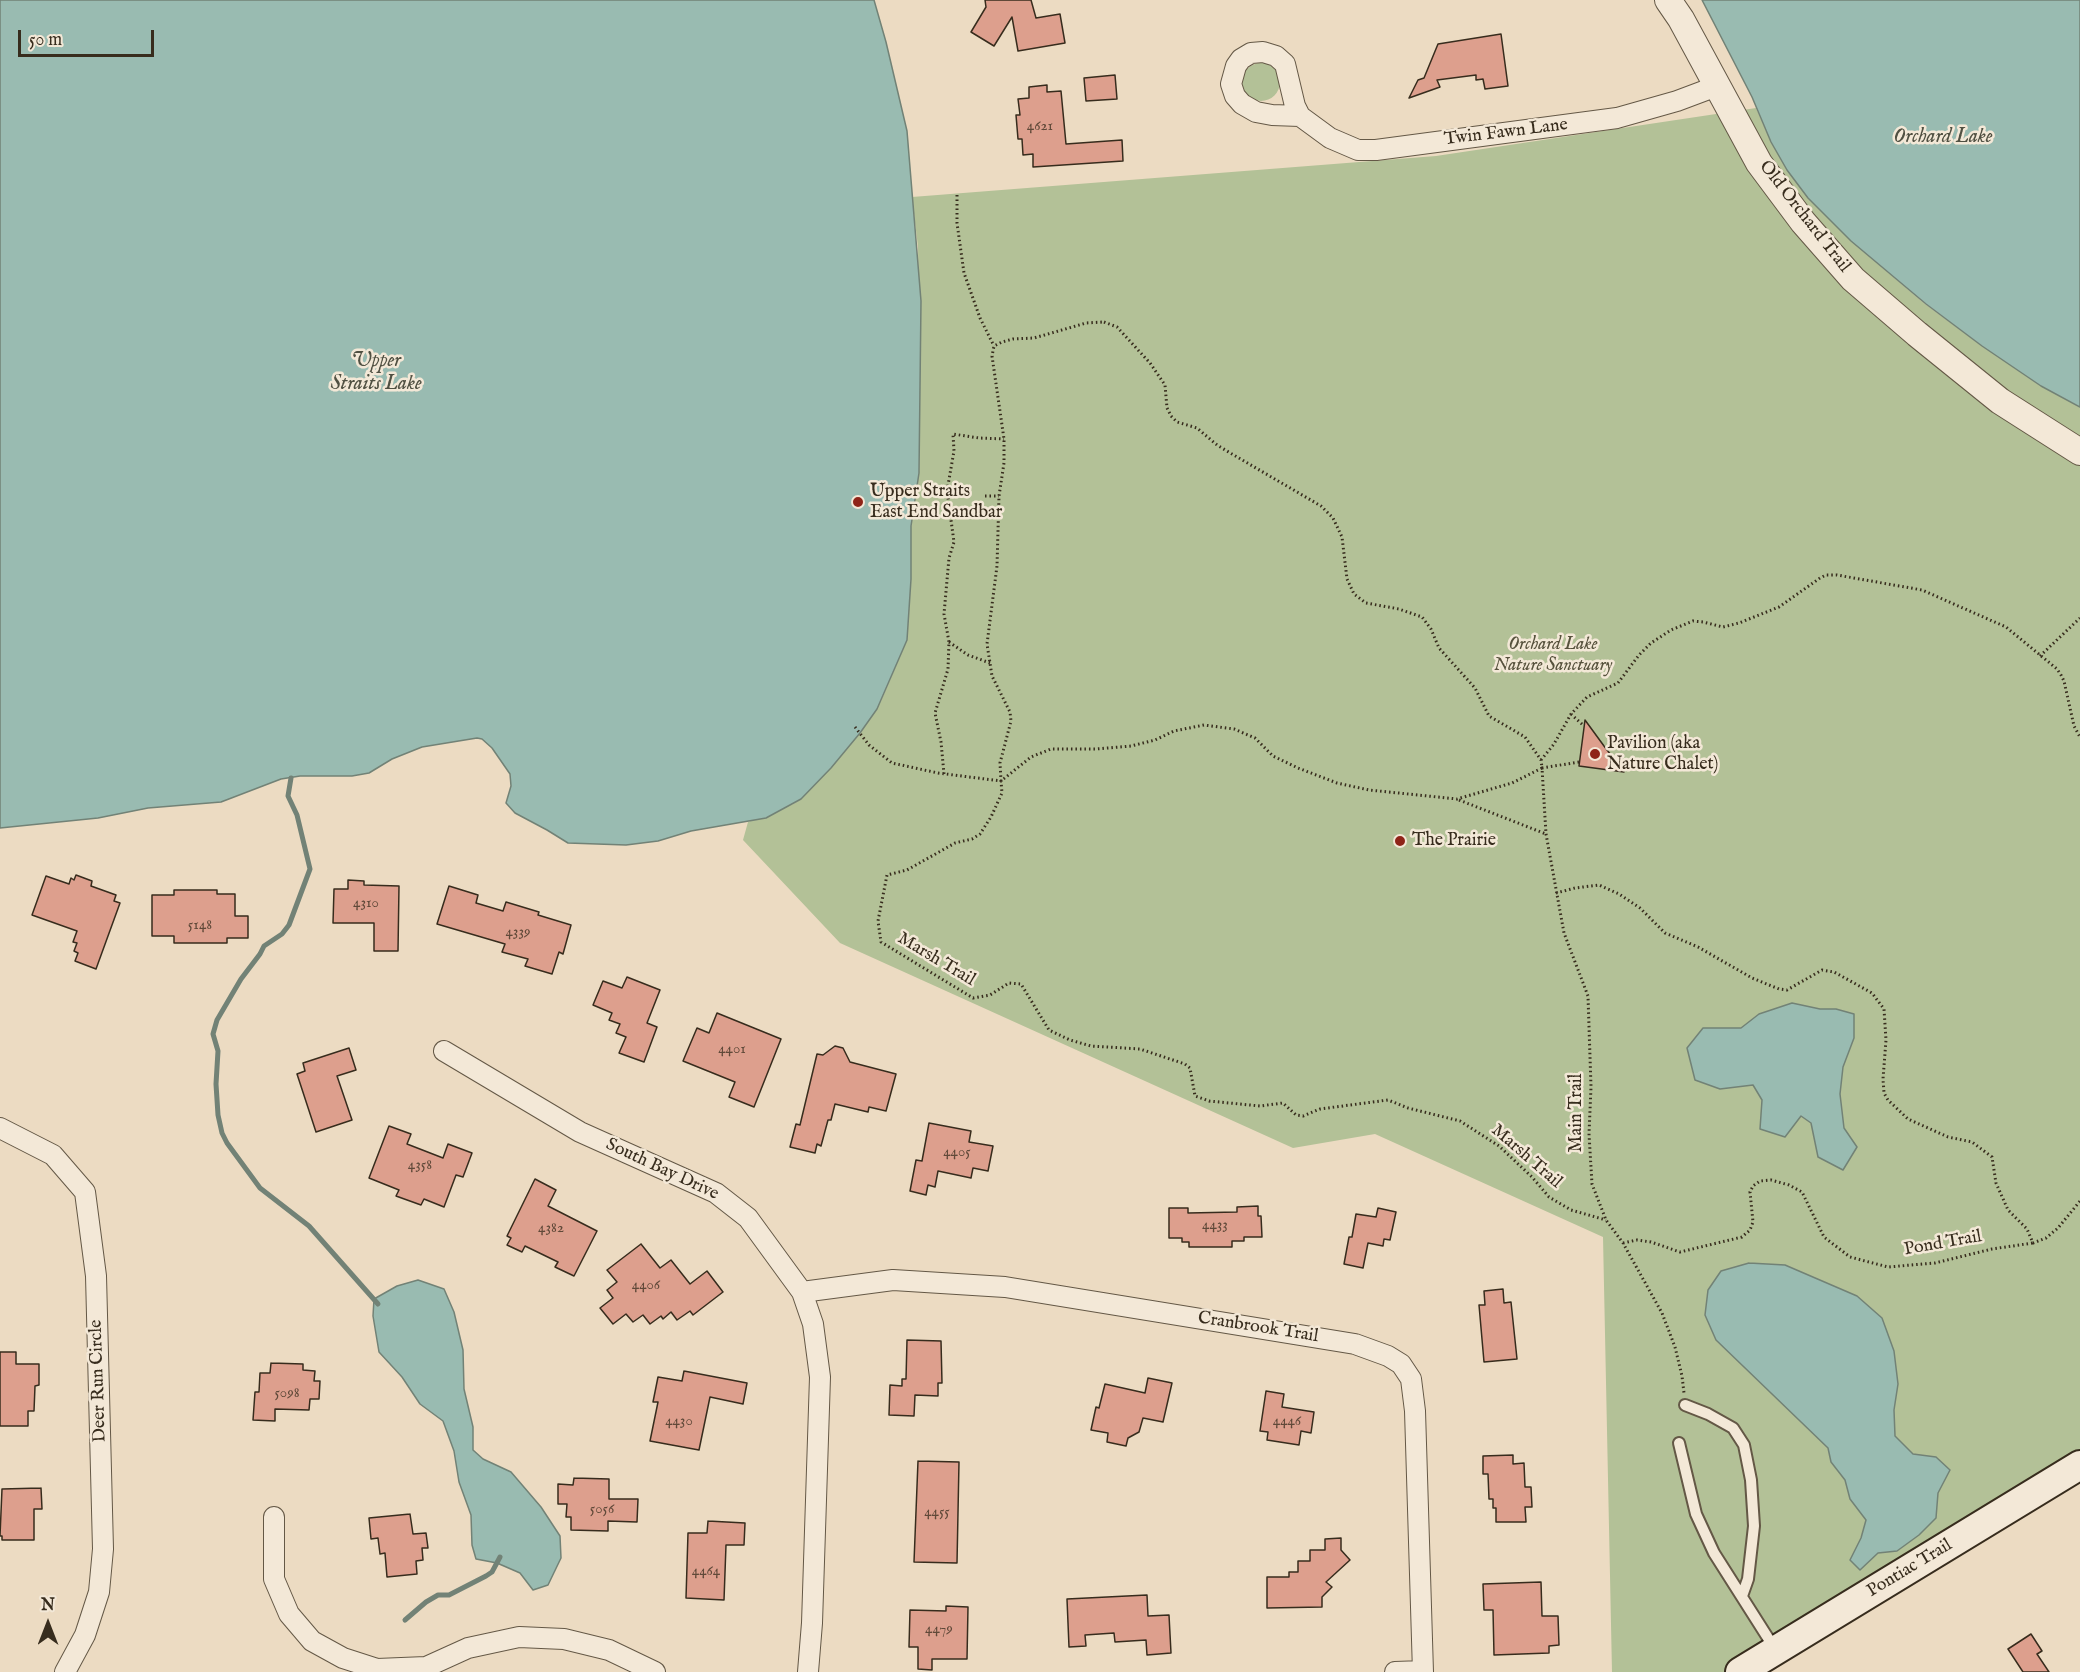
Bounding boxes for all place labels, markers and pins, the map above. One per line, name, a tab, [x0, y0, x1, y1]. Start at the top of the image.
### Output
place label: Upper Straits East End Sandbar	[870, 481, 1002, 524]
marker: Upper Straits East End Sandbar	[851, 495, 865, 509]
place label: Pavilion (aka Nature Chalet)	[1607, 733, 1718, 776]
marker: Pavilion (aka Nature Chalet)	[1588, 747, 1602, 761]
place label: The Prairie	[1412, 830, 1496, 852]
marker: The Prairie	[1393, 834, 1407, 848]

